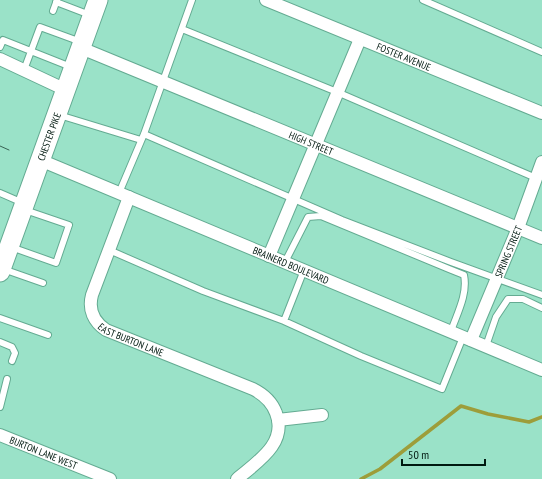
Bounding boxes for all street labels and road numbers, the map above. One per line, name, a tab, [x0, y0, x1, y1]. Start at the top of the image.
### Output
street label: FOSTER AVENUE	[375, 40, 433, 73]
street label: CHESTER PIKE	[34, 111, 63, 162]
street label: HIGH STREET	[287, 128, 336, 158]
street label: SPRING STREET	[492, 223, 525, 279]
street label: BRAINERD BOULEVARD	[251, 243, 331, 287]
street label: EAST BURTON LANE	[95, 320, 166, 359]
street label: BURTON LANE WEST	[8, 433, 80, 472]

